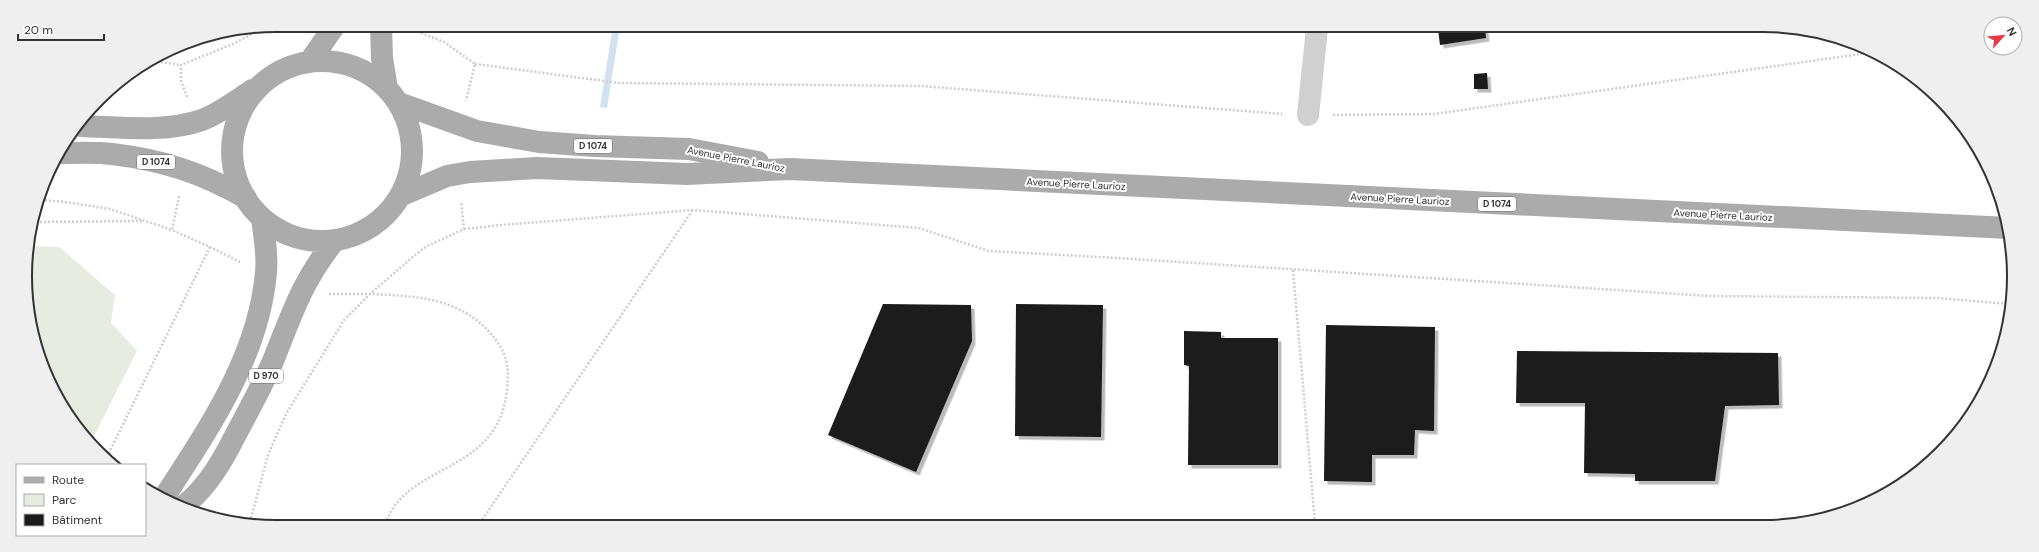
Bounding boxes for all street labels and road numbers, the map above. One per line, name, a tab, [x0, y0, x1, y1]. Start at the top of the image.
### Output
road number: D 1074	[574, 139, 612, 153]
street label: Avenue Pierre Laurioz	[686, 143, 786, 175]
road number: D 1074	[137, 155, 175, 169]
street label: Avenue Pierre Laurioz	[1026, 175, 1126, 193]
street label: Avenue Pierre Laurioz	[1350, 190, 1450, 208]
road number: D 1074	[1478, 197, 1516, 211]
street label: Avenue Pierre Laurioz	[1673, 206, 1773, 224]
road number: D 970	[249, 369, 283, 383]

